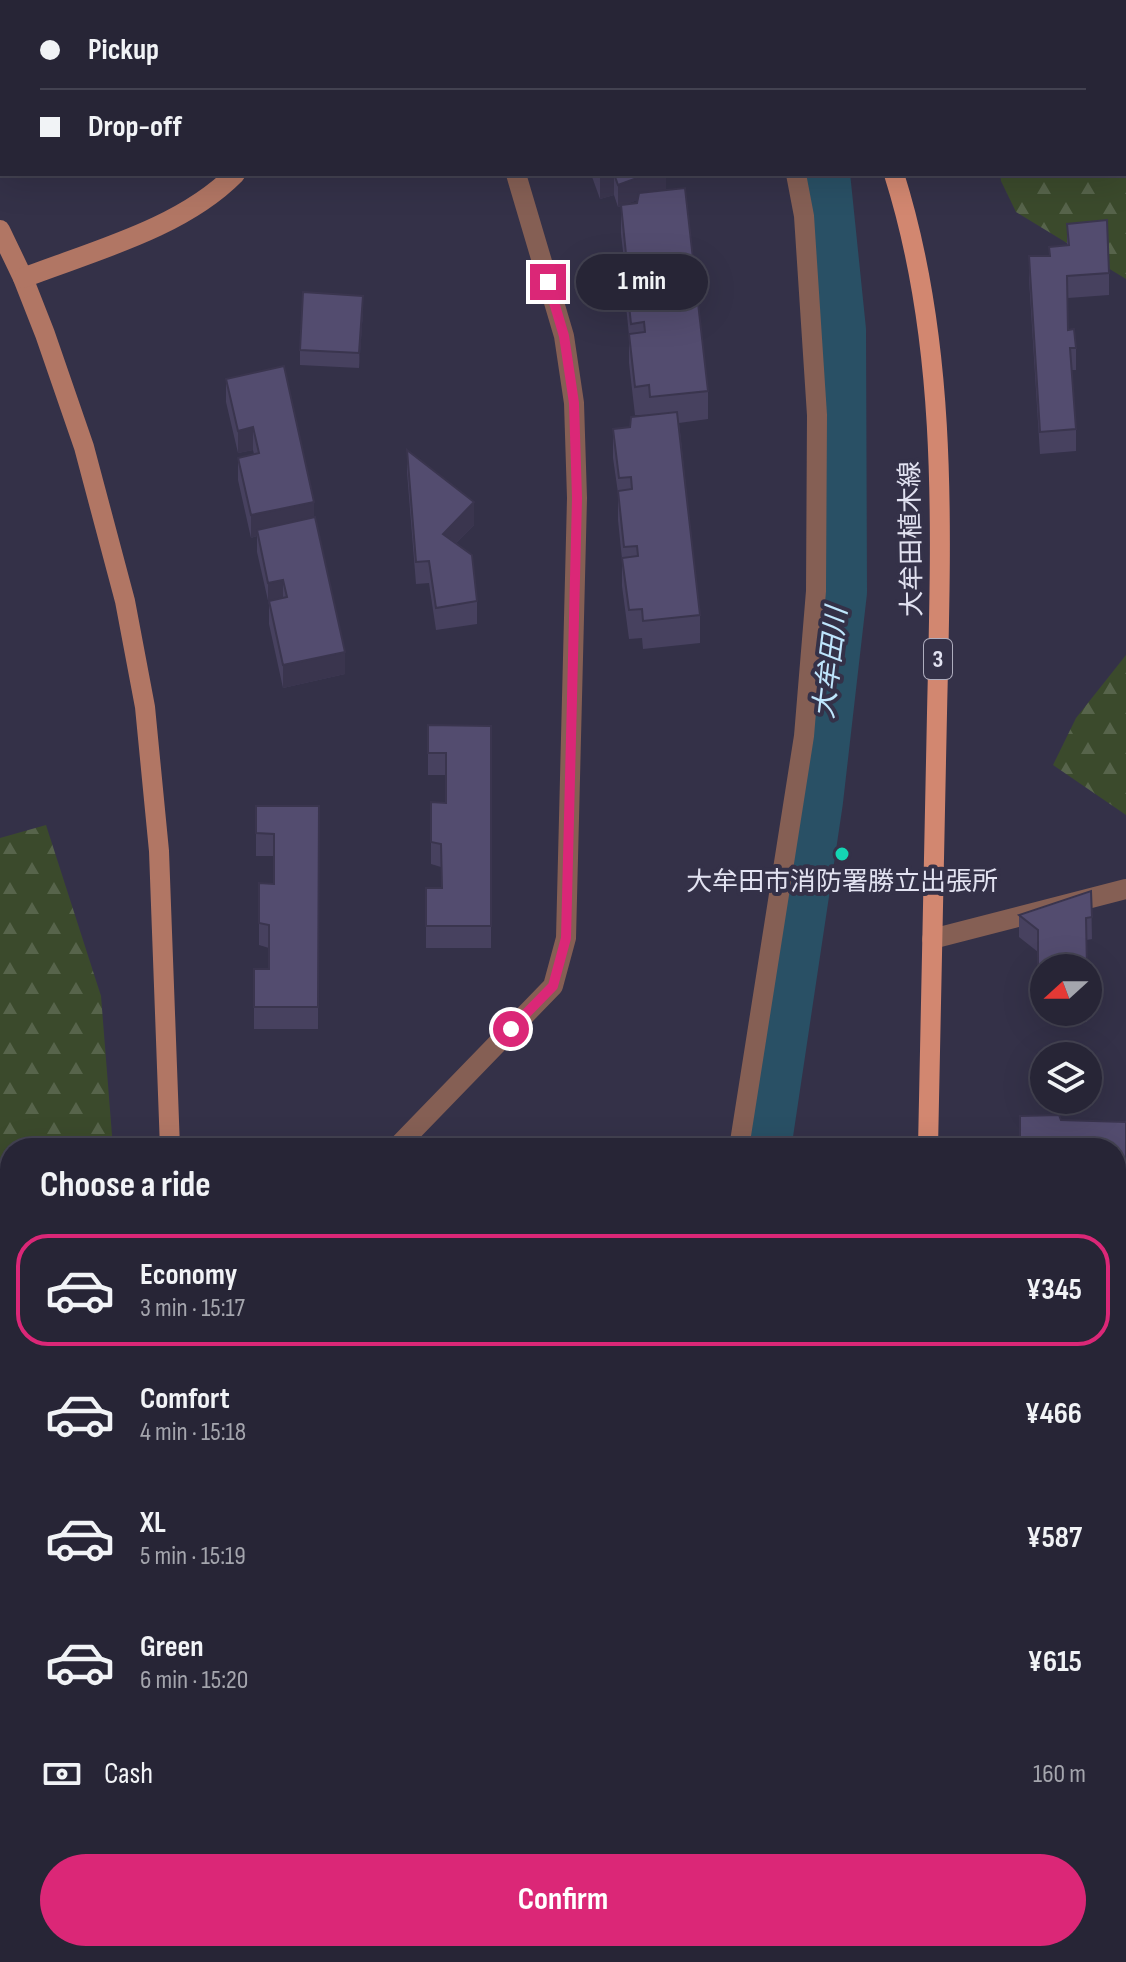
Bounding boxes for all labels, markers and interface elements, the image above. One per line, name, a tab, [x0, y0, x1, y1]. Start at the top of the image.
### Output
text: Pickup	[88, 32, 159, 68]
text: Drop-off	[88, 109, 182, 145]
callout: 1 min	[576, 254, 708, 310]
route end	[530, 264, 566, 300]
text: 1 min	[618, 266, 666, 297]
street label: 大牟田植木線	[895, 461, 929, 617]
water label: 大牟田川	[808, 602, 855, 721]
road number: 3	[924, 639, 952, 679]
marker: 大牟田市消防署勝立出張所	[833, 845, 851, 863]
place label: 大牟田市消防署勝立出張所	[686, 867, 998, 898]
north arrow	[1030, 954, 1102, 1026]
map controls	[1030, 954, 1102, 1114]
route start	[493, 1011, 529, 1047]
button: layers	[1030, 1042, 1102, 1114]
text: Choose a ride	[40, 1164, 211, 1207]
icon: car	[44, 1254, 116, 1326]
text: Economy	[140, 1257, 237, 1293]
text: ¥345	[1026, 1272, 1082, 1308]
text: 3 min · 15:17	[140, 1293, 245, 1324]
icon: car	[44, 1378, 116, 1450]
text: Comfort	[140, 1381, 230, 1417]
text: ¥466	[1025, 1396, 1082, 1432]
text: 4 min · 15:18	[140, 1417, 246, 1448]
icon: car	[44, 1502, 116, 1574]
text: XL	[140, 1505, 166, 1541]
text: ¥587	[1026, 1520, 1082, 1556]
text: 5 min · 15:19	[140, 1541, 246, 1572]
icon: car	[44, 1626, 116, 1698]
text: Green	[140, 1629, 204, 1665]
text: ¥615	[1028, 1644, 1082, 1680]
text: 6 min · 15:20	[140, 1665, 248, 1696]
icon: cash	[40, 1752, 84, 1796]
text: Cash	[104, 1756, 153, 1792]
text: 160 m	[1033, 1759, 1086, 1790]
button: Confirm	[40, 1854, 1086, 1946]

